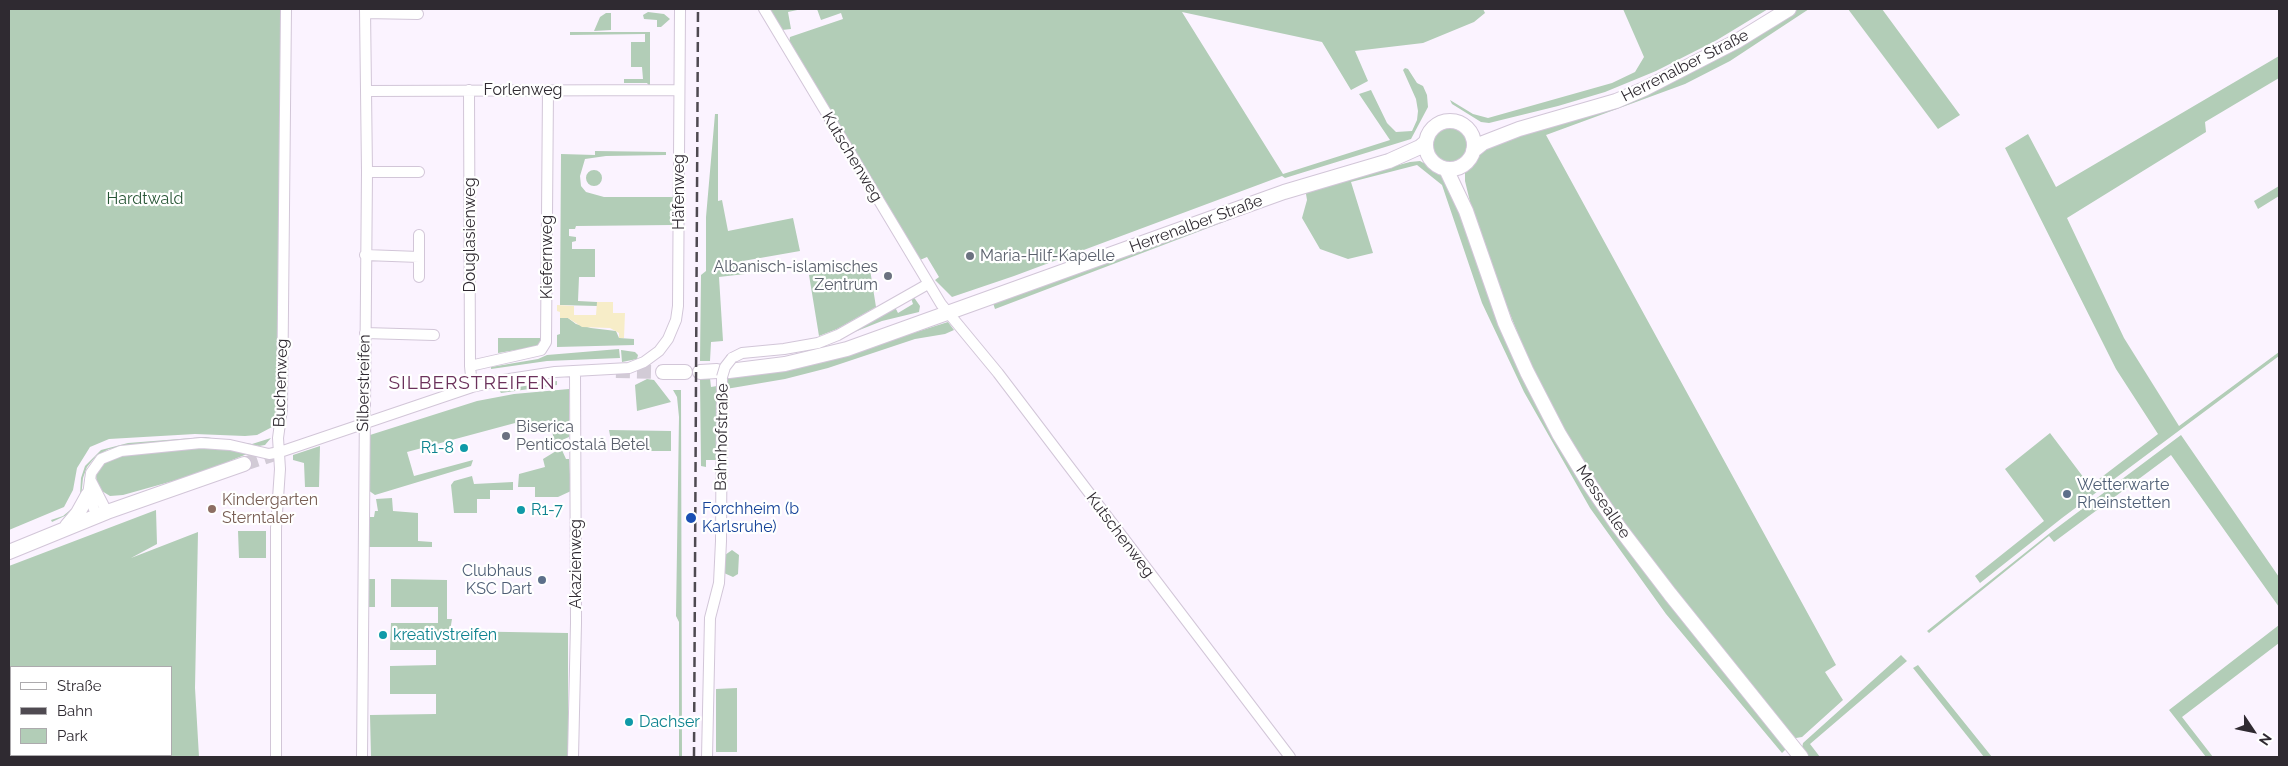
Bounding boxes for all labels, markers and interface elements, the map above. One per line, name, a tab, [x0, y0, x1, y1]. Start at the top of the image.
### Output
street label: Herrenalber Straße	[1618, 26, 1752, 106]
street label: Forlenweg	[484, 80, 562, 100]
street label: Kutschenweg	[818, 109, 886, 205]
street label: Häfenweg	[669, 154, 689, 230]
street label: Douglasienweg	[460, 177, 480, 293]
park label: Hardtwald	[107, 189, 183, 209]
street label: Herrenalber Straße	[1127, 191, 1265, 257]
street label: Kiefernweg	[537, 215, 557, 299]
place label: Maria-Hilf-Kapelle	[980, 246, 1115, 266]
marker: Maria-Hilf-Kapelle	[964, 250, 976, 262]
place label: Albanisch-islamisches Zentrum	[713, 257, 878, 295]
marker: Albanisch-islamisches Zentrum	[882, 270, 894, 282]
street label: Silberstreifen	[354, 334, 374, 432]
street label: Buchenweg	[270, 338, 292, 428]
district label: SILBERSTREIFEN	[387, 372, 557, 394]
street label: Bahnhofstraße	[711, 383, 733, 491]
place label: Biserica Penticostală Betel	[516, 417, 649, 455]
marker: Biserica Penticostală Betel	[500, 430, 512, 442]
place label: R1-8	[421, 438, 454, 458]
marker: R1-8	[458, 442, 470, 454]
street label: Messeallee	[1571, 462, 1635, 542]
place label: Wetterwarte Rheinstetten	[2077, 475, 2170, 513]
marker: Wetterwarte Rheinstetten	[2061, 488, 2073, 500]
street label: Kutschenweg	[1082, 489, 1158, 581]
place label: Kindergarten Sterntaler	[222, 490, 318, 528]
place label: Forchheim (b Karlsruhe)	[702, 499, 799, 537]
place label: R1-7	[531, 500, 563, 520]
marker: Kindergarten Sterntaler	[206, 503, 218, 515]
marker: R1-7	[515, 504, 527, 516]
marker: Forchheim (b Karlsruhe)	[684, 511, 698, 525]
street label: Akazienweg	[566, 519, 586, 609]
place label: Clubhaus KSC Dart	[462, 561, 532, 599]
marker: Clubhaus KSC Dart	[536, 574, 548, 586]
place label: kreativstreifen	[393, 625, 497, 645]
marker: kreativstreifen	[377, 629, 389, 641]
legend	[10, 666, 172, 756]
text: Straße	[57, 677, 101, 695]
text: Bahn	[57, 702, 93, 720]
north arrow	[2228, 706, 2278, 756]
place label: Dachser	[639, 712, 700, 732]
marker: Dachser	[623, 716, 635, 728]
text: Park	[57, 727, 88, 745]
text: N	[2256, 730, 2275, 748]

